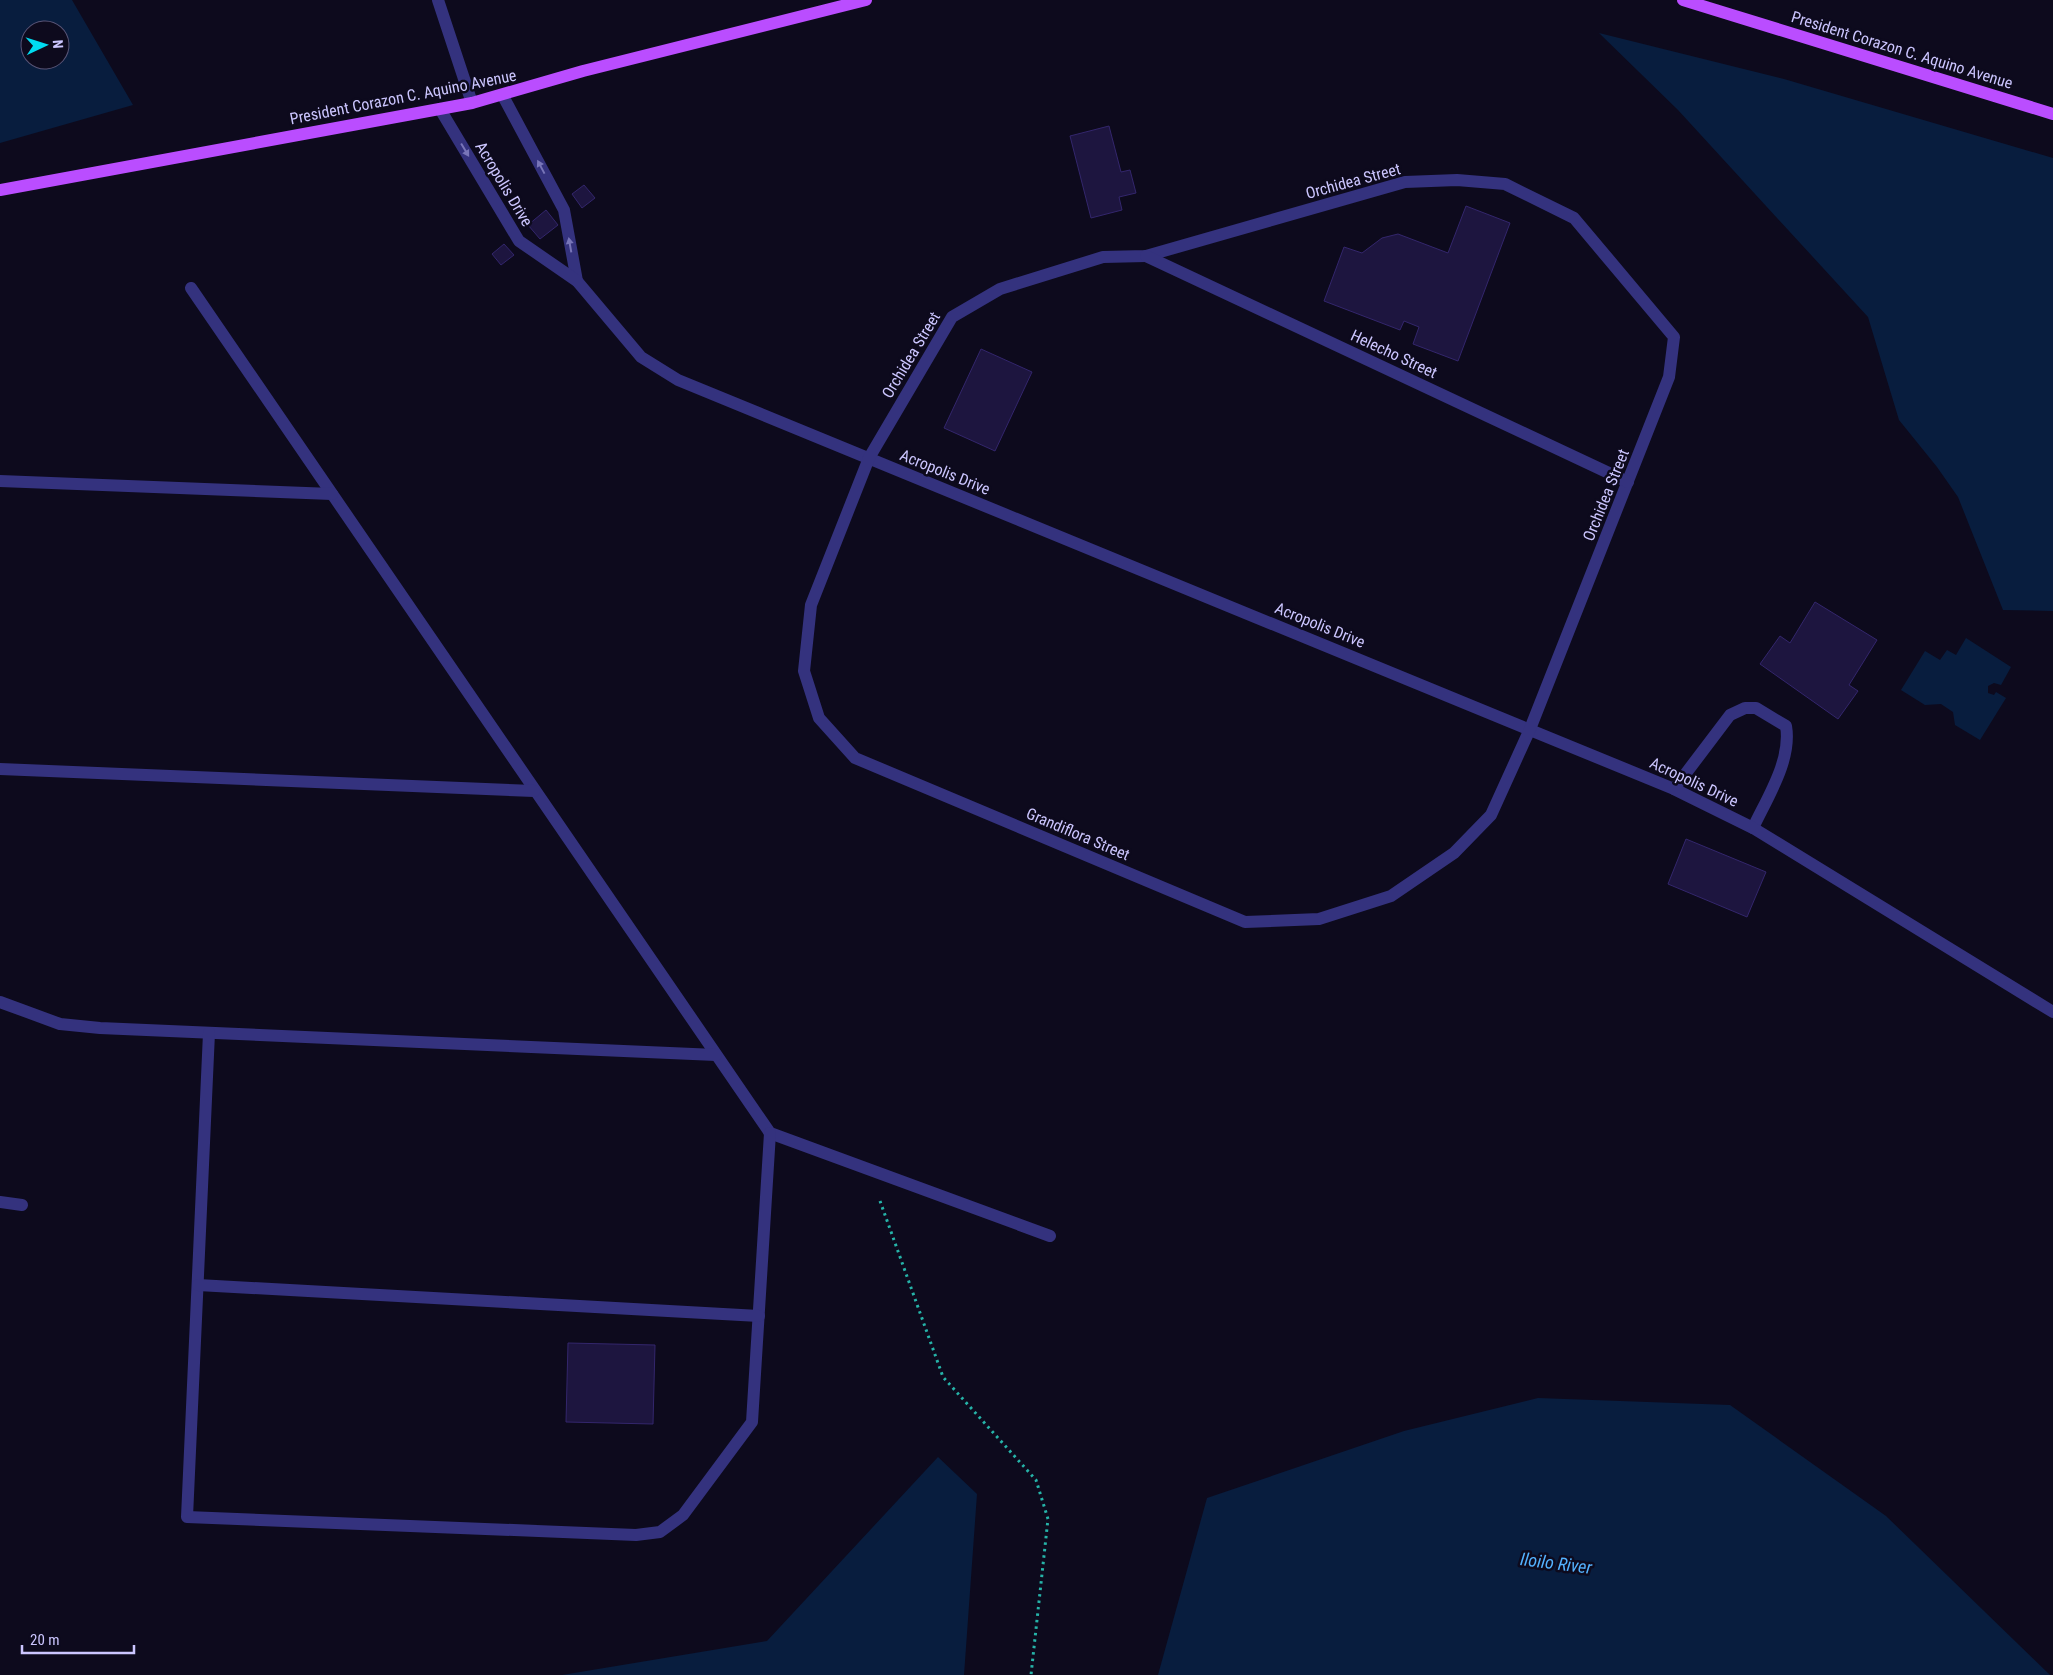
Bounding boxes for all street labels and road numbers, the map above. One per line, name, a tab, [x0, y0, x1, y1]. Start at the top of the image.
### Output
street label: President Corazon C. Aquino Avenue	[1789, 7, 2015, 93]
street label: President Corazon C. Aquino Avenue	[288, 66, 518, 128]
street label: Acropolis Drive	[471, 138, 537, 230]
street label: Orchidea Street	[1303, 159, 1403, 203]
street label: Orchidea Street	[878, 308, 944, 402]
street label: Helecho Street	[1348, 326, 1440, 382]
street label: Acropolis Drive	[897, 445, 993, 499]
street label: Orchidea Street	[1579, 446, 1633, 544]
street label: Acropolis Drive	[1272, 598, 1368, 652]
street label: Acropolis Drive	[1647, 753, 1741, 811]
street label: Grandiflora Street	[1023, 804, 1133, 864]

